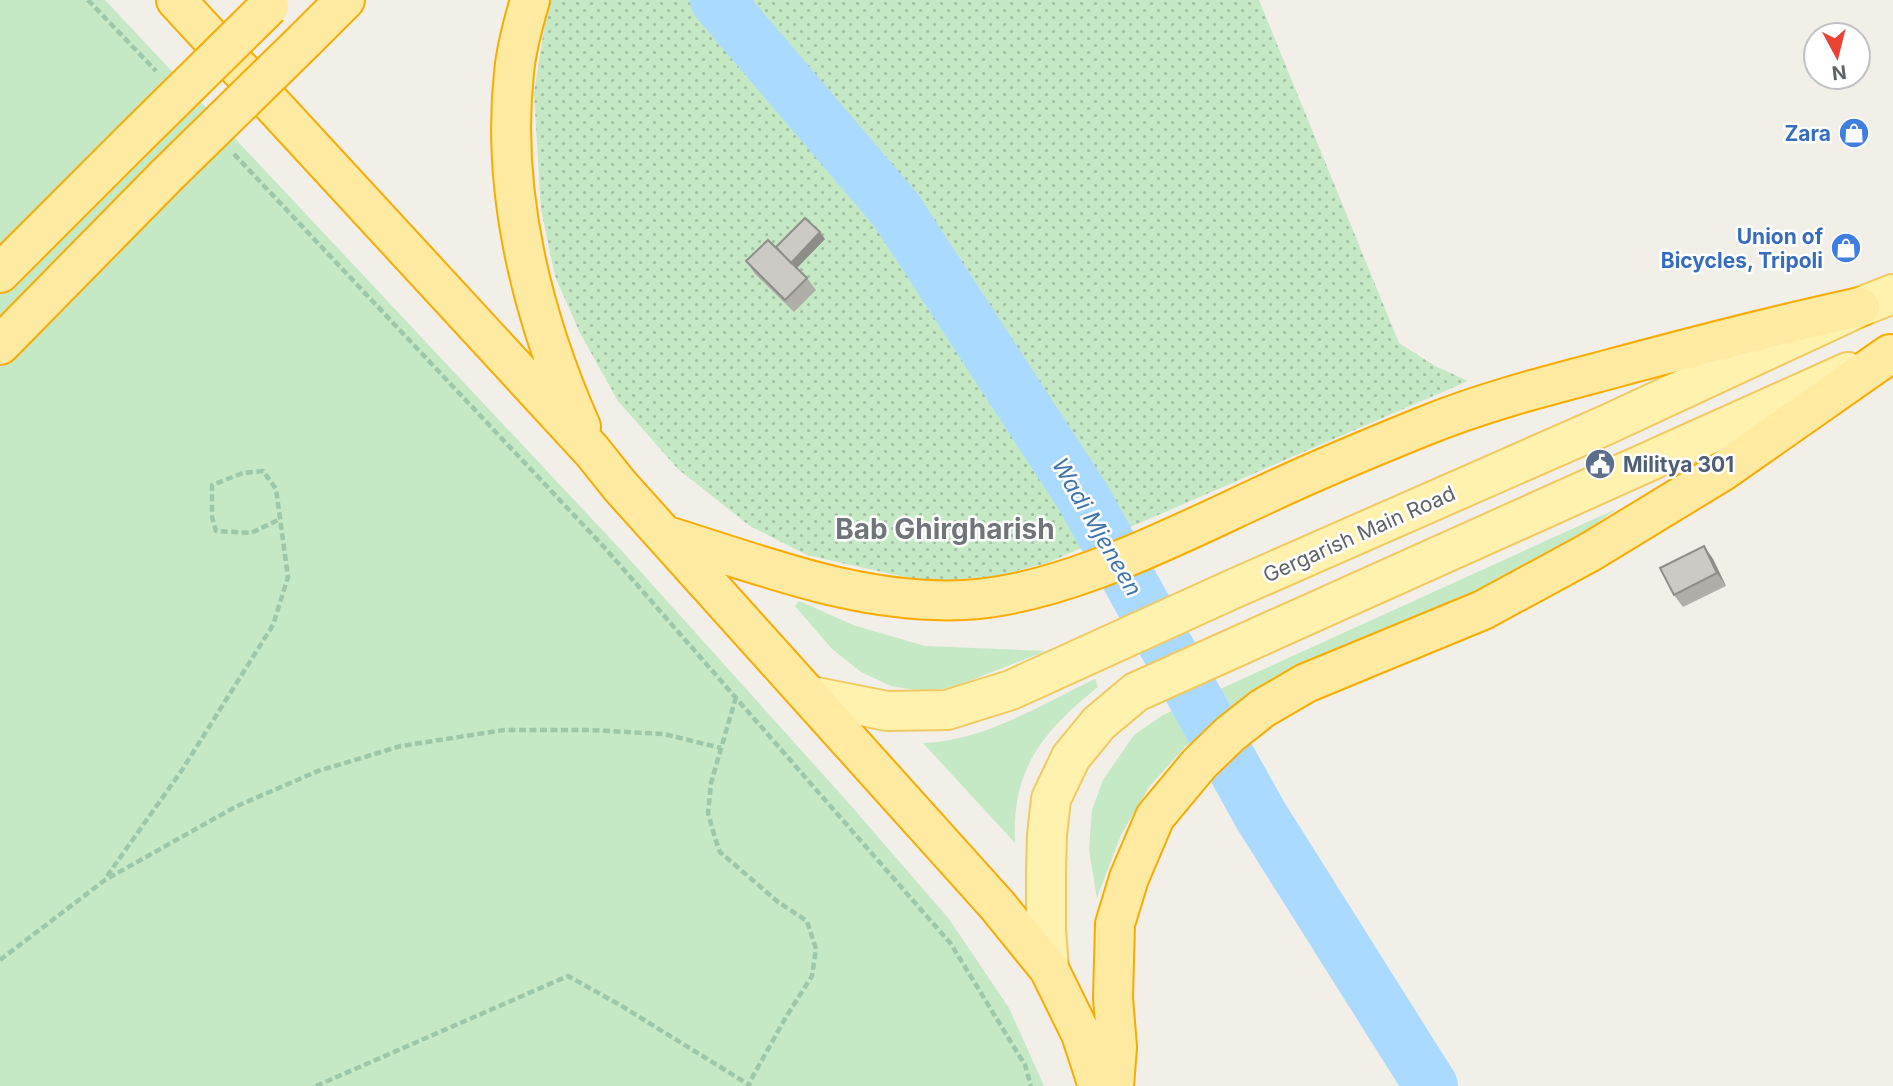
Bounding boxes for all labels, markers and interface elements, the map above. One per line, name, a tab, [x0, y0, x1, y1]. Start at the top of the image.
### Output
north arrow	[1802, 21, 1872, 91]
text: N	[1830, 60, 1848, 85]
shop icon: Zara	[1837, 116, 1871, 150]
place label: Zara	[1784, 121, 1831, 146]
place label: Union of Bicycles, Tripoli	[1661, 224, 1824, 273]
shop icon: Union of Bicycles, Tripoli	[1829, 231, 1863, 265]
public building icon: Militya 301	[1583, 447, 1617, 481]
place label: Militya 301	[1623, 452, 1734, 477]
water label: Wadi Mjeneen	[1046, 453, 1148, 601]
street label: Gergarish Main Road	[1259, 480, 1459, 588]
district label: Bab Ghirgharish	[835, 512, 1055, 546]

